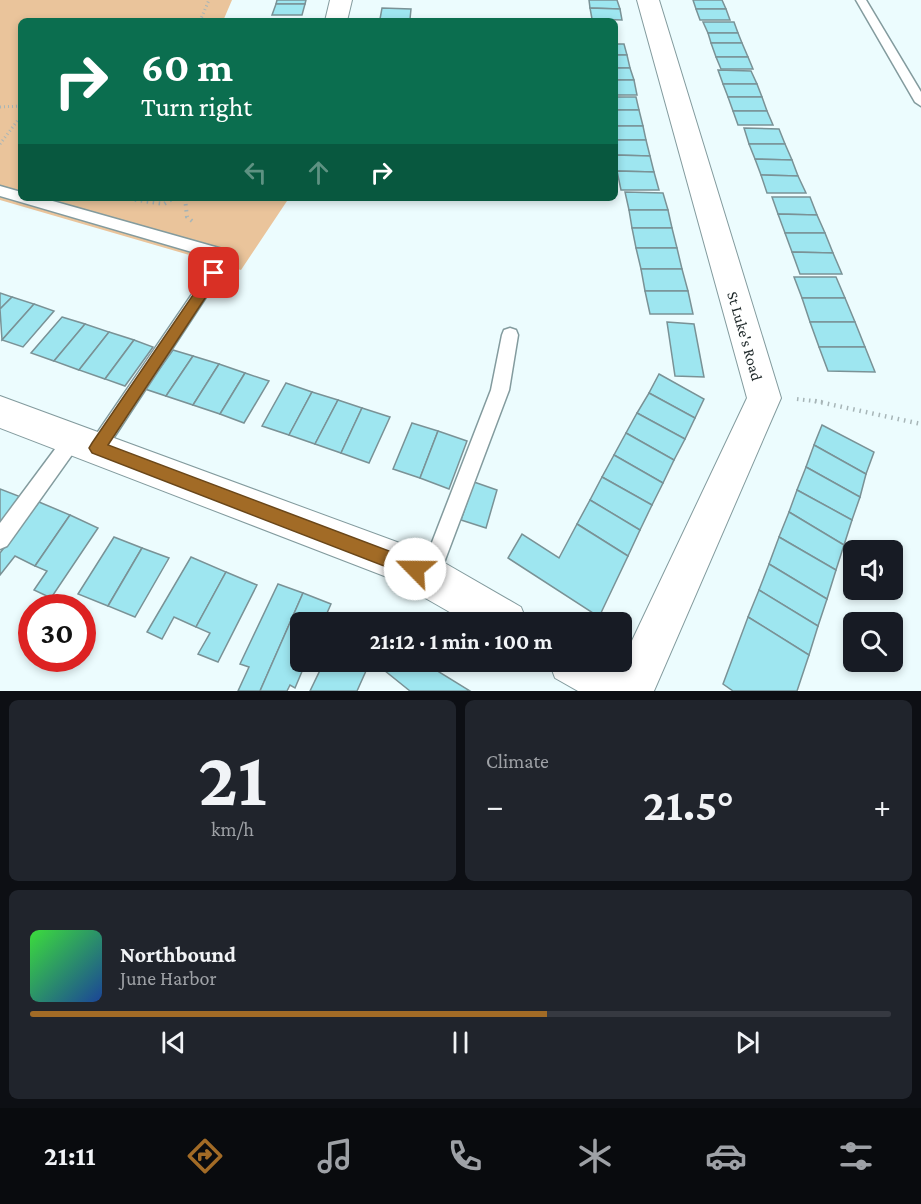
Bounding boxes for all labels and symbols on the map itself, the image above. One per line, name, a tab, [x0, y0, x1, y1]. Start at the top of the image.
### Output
pin	[188, 247, 239, 298]
street label: St Luke's Road	[724, 289, 766, 383]
position arrow	[383, 537, 447, 601]
speed limit sign: 30	[18, 594, 96, 672]

